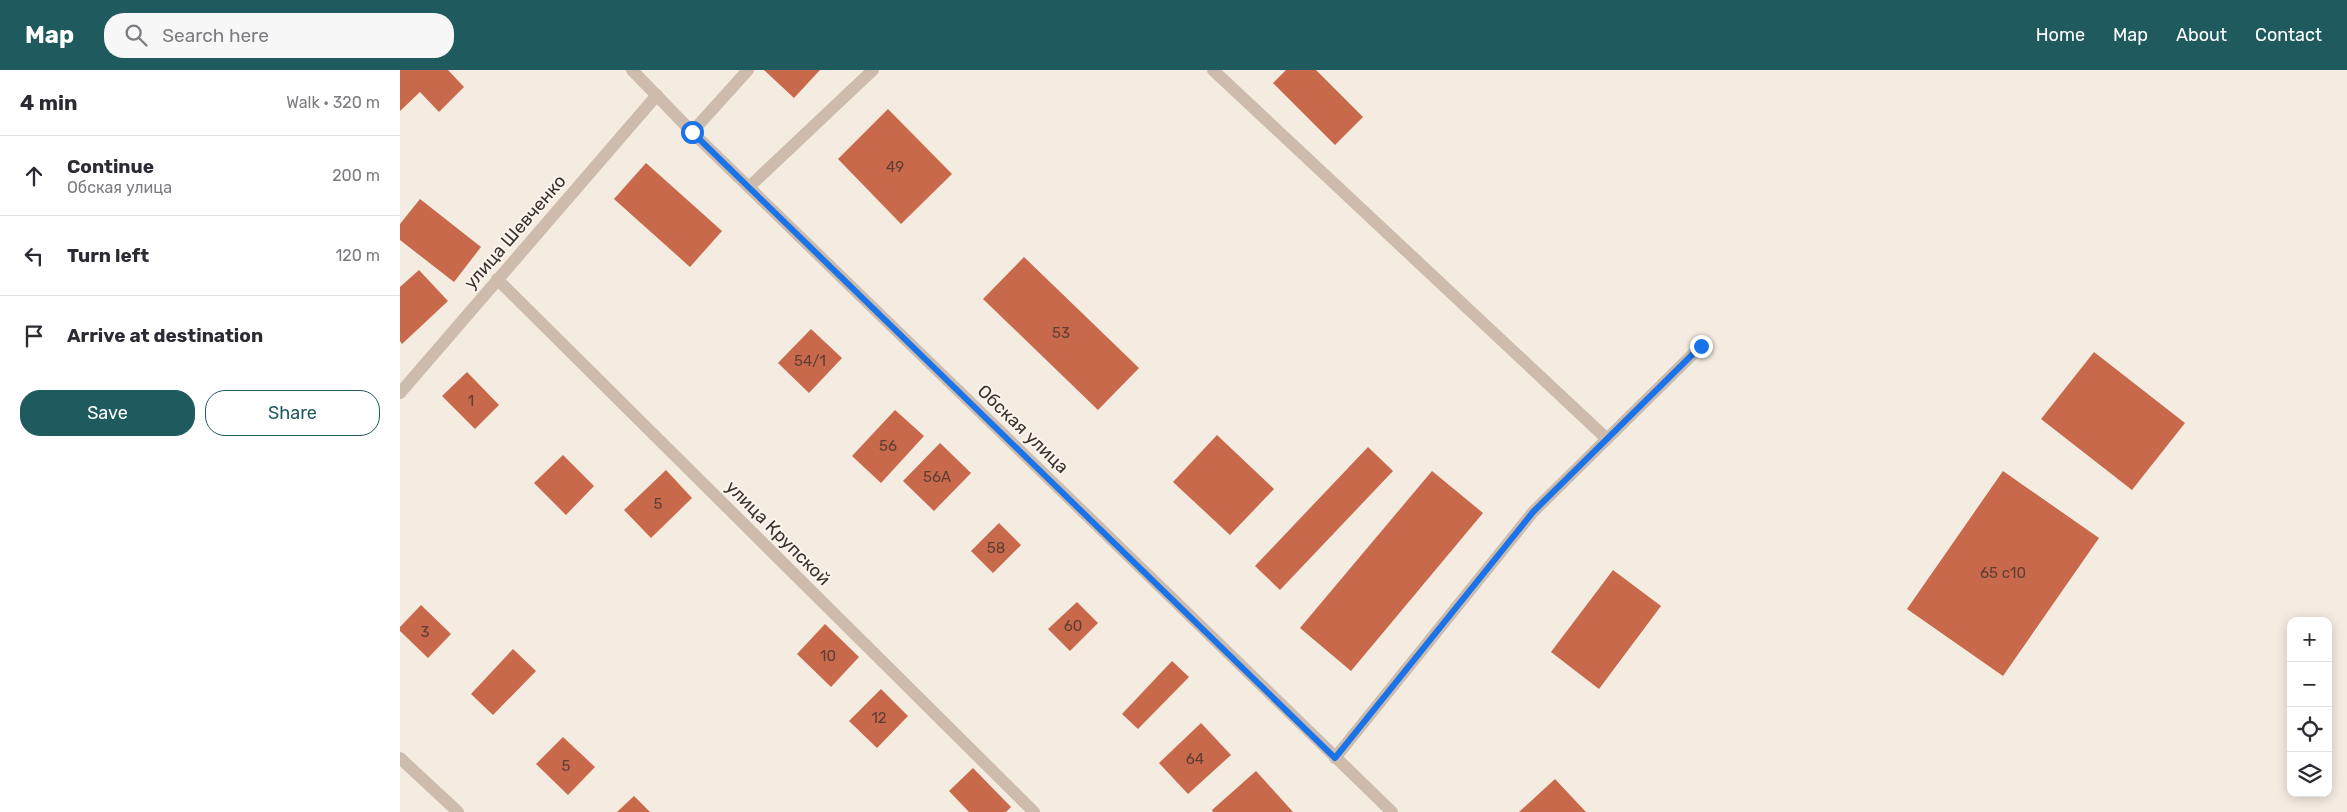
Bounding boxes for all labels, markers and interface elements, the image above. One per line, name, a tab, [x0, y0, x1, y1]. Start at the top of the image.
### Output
search box	[104, 13, 454, 58]
text: Map	[25, 21, 74, 49]
icon: search	[122, 21, 150, 49]
text: Search here	[162, 24, 269, 47]
text: Home	[2036, 24, 2085, 46]
text: Map	[2113, 24, 2148, 46]
text: About	[2176, 24, 2227, 46]
text: Contact	[2255, 24, 2322, 46]
text: 4 min	[20, 90, 78, 115]
text: Walk · 320 m	[286, 93, 380, 112]
route start	[681, 121, 704, 144]
text: Continue	[67, 155, 154, 178]
house number: 49	[886, 158, 904, 176]
icon: ahead	[20, 162, 48, 190]
text: 200 m	[332, 166, 380, 185]
street label: улица Шевченко	[459, 170, 571, 294]
text: Обская улица	[67, 178, 172, 197]
icon: left	[20, 242, 48, 270]
text: Turn left	[67, 244, 149, 267]
text: 120 m	[335, 246, 380, 265]
icon: arrive	[20, 322, 48, 350]
text: Arrive at destination	[67, 324, 263, 347]
house number: 53	[1052, 324, 1070, 342]
route end	[1690, 335, 1713, 358]
house number: 54/1	[794, 352, 826, 370]
street label: Обская улица	[973, 380, 1073, 478]
button: Save	[20, 390, 195, 436]
button: Share	[205, 390, 380, 436]
house number: 1	[468, 392, 474, 410]
house number: 56	[879, 437, 897, 455]
house number: 56А	[923, 468, 951, 486]
street label: улица Крупской	[721, 476, 835, 590]
house number: 5	[654, 495, 663, 513]
house number: 58	[987, 539, 1005, 557]
house number: 65 с10	[1980, 564, 2026, 582]
house number: 60	[1064, 617, 1082, 635]
map controls	[2287, 617, 2332, 797]
button: +	[2287, 617, 2332, 662]
house number: 3	[420, 623, 430, 641]
house number: 10	[820, 647, 836, 665]
button: −	[2287, 662, 2332, 707]
button: locate	[2287, 707, 2332, 752]
house number: 12	[871, 709, 887, 727]
house number: 64	[1186, 750, 1204, 768]
button: layers	[2287, 752, 2332, 797]
house number: 5	[562, 757, 571, 775]

